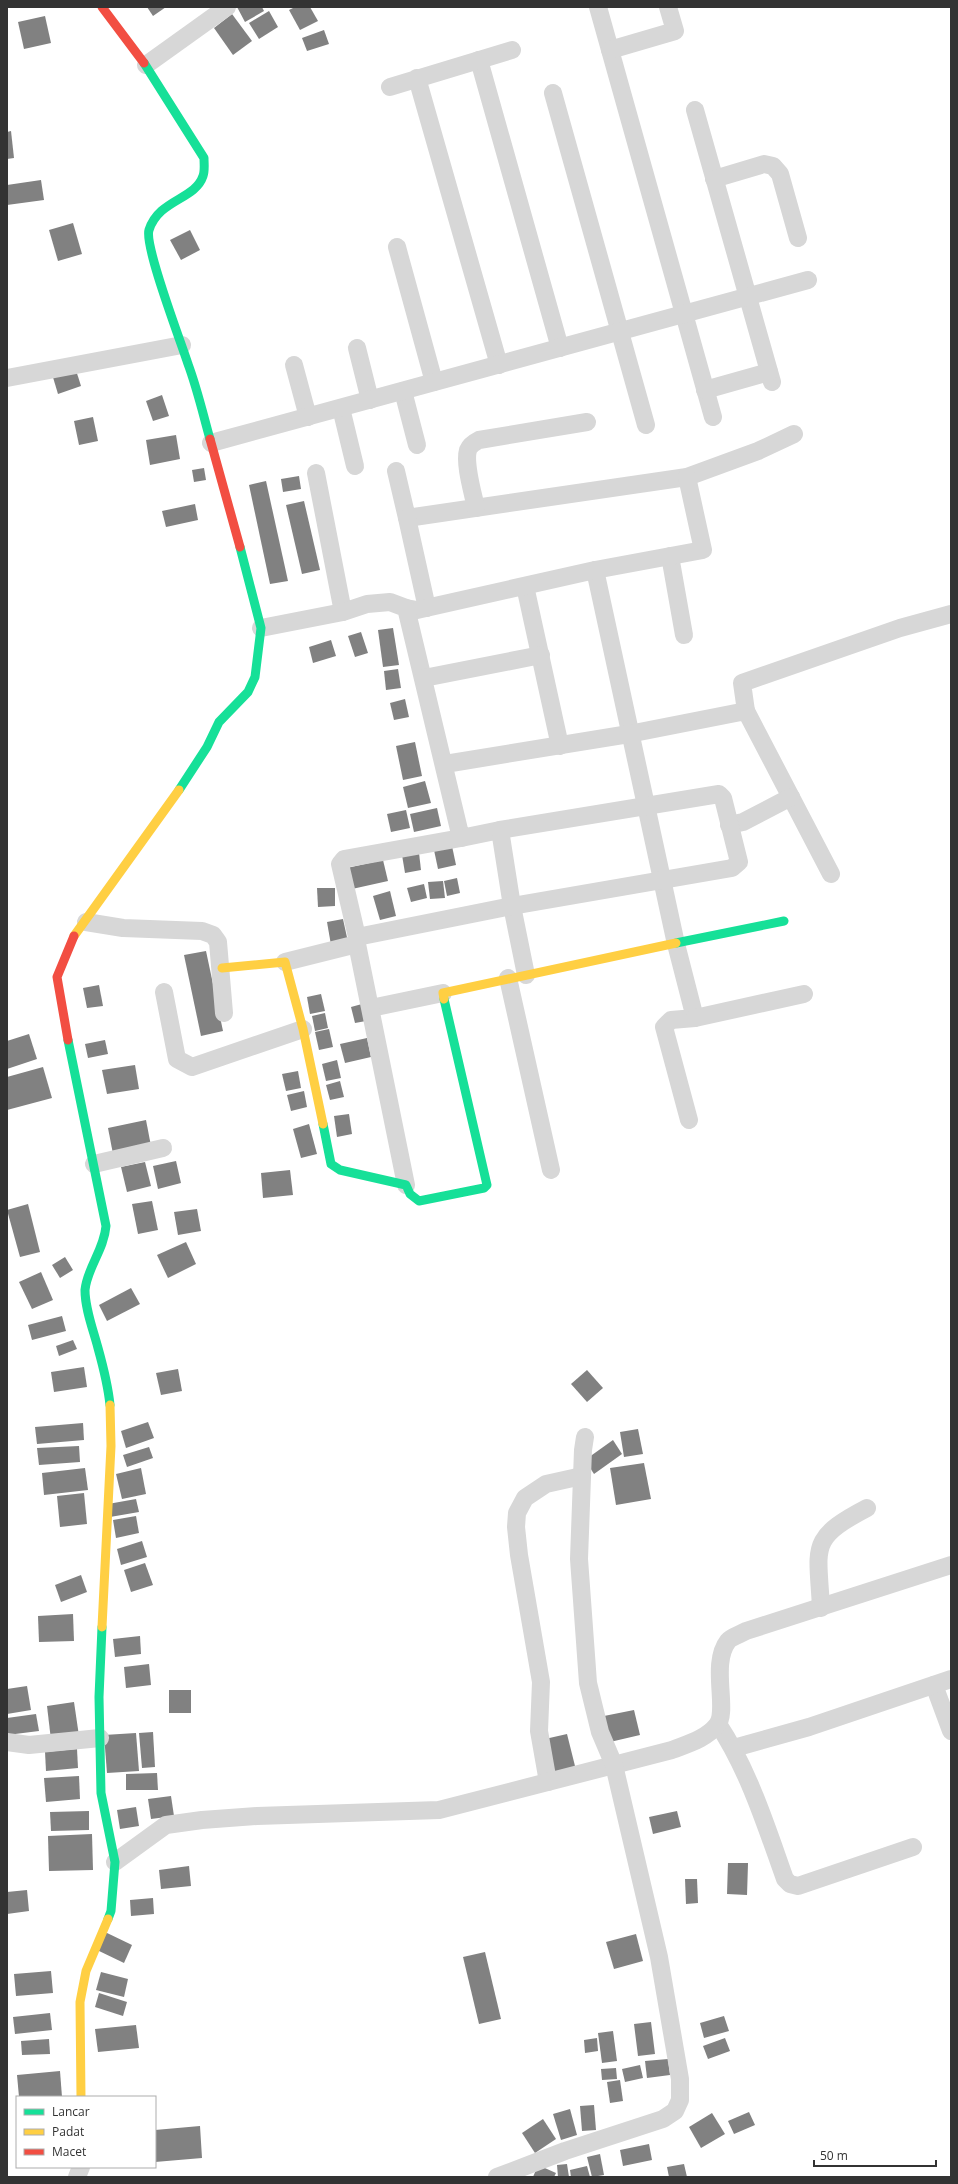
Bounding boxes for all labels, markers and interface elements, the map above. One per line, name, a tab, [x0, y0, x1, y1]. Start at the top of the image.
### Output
legend	[16, 2096, 156, 2168]
text: Lancar	[52, 2103, 90, 2120]
text: Padat	[52, 2123, 84, 2140]
scale bar	[814, 2142, 936, 2168]
text: Macet	[52, 2143, 86, 2160]
text: 50 m	[820, 2147, 848, 2164]

